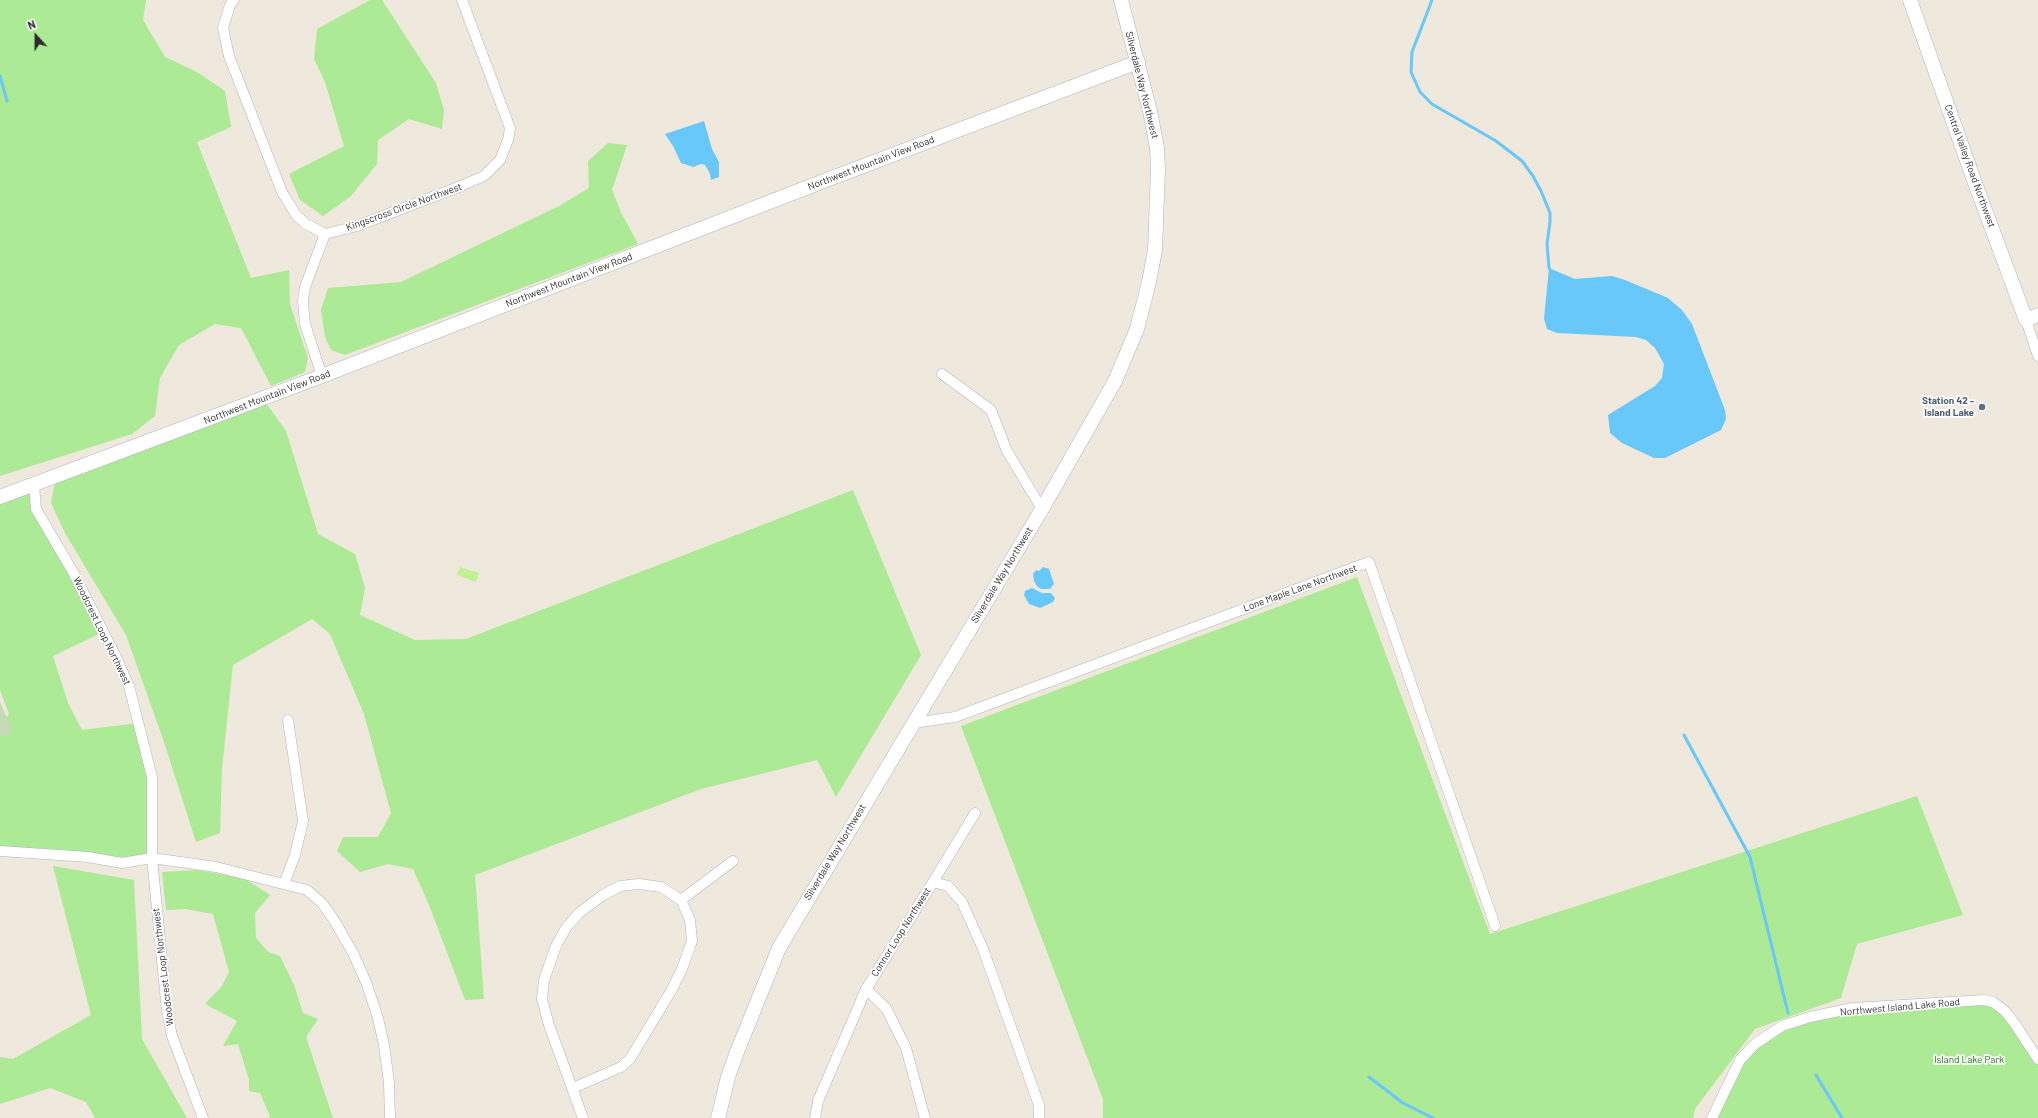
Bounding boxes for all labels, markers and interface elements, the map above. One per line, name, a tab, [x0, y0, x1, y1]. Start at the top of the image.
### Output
north arrow	[16, 16, 56, 56]
text: N	[26, 17, 37, 32]
street label: Silverdale Way Northwest	[1123, 30, 1161, 140]
street label: Central Valley Road Northwest	[1942, 103, 1998, 229]
street label: Northwest Mountain View Road	[806, 133, 936, 193]
street label: Kingscross Circle Northwest	[344, 180, 464, 234]
street label: Northwest Mountain View Road	[504, 250, 634, 310]
street label: Northwest Mountain View Road	[202, 367, 332, 427]
place label: Station 42 - Island Lake	[1922, 395, 1974, 418]
marker: Station 42 - Island Lake	[1977, 402, 1987, 412]
street label: Silverdale Way Northwest	[969, 525, 1035, 625]
street label: Lone Maple Lane Northwest	[1241, 562, 1359, 614]
street label: Woodcrest Loop Northwest	[71, 575, 133, 687]
street label: Silverdale Way Northwest	[802, 802, 868, 902]
street label: Connor Loop Northwest	[869, 885, 933, 979]
street label: Woodcrest Loop Northwest	[150, 907, 176, 1027]
street label: Northwest Island Lake Road	[1840, 996, 1960, 1018]
park label: Island Lake Park	[1934, 1054, 2004, 1066]

